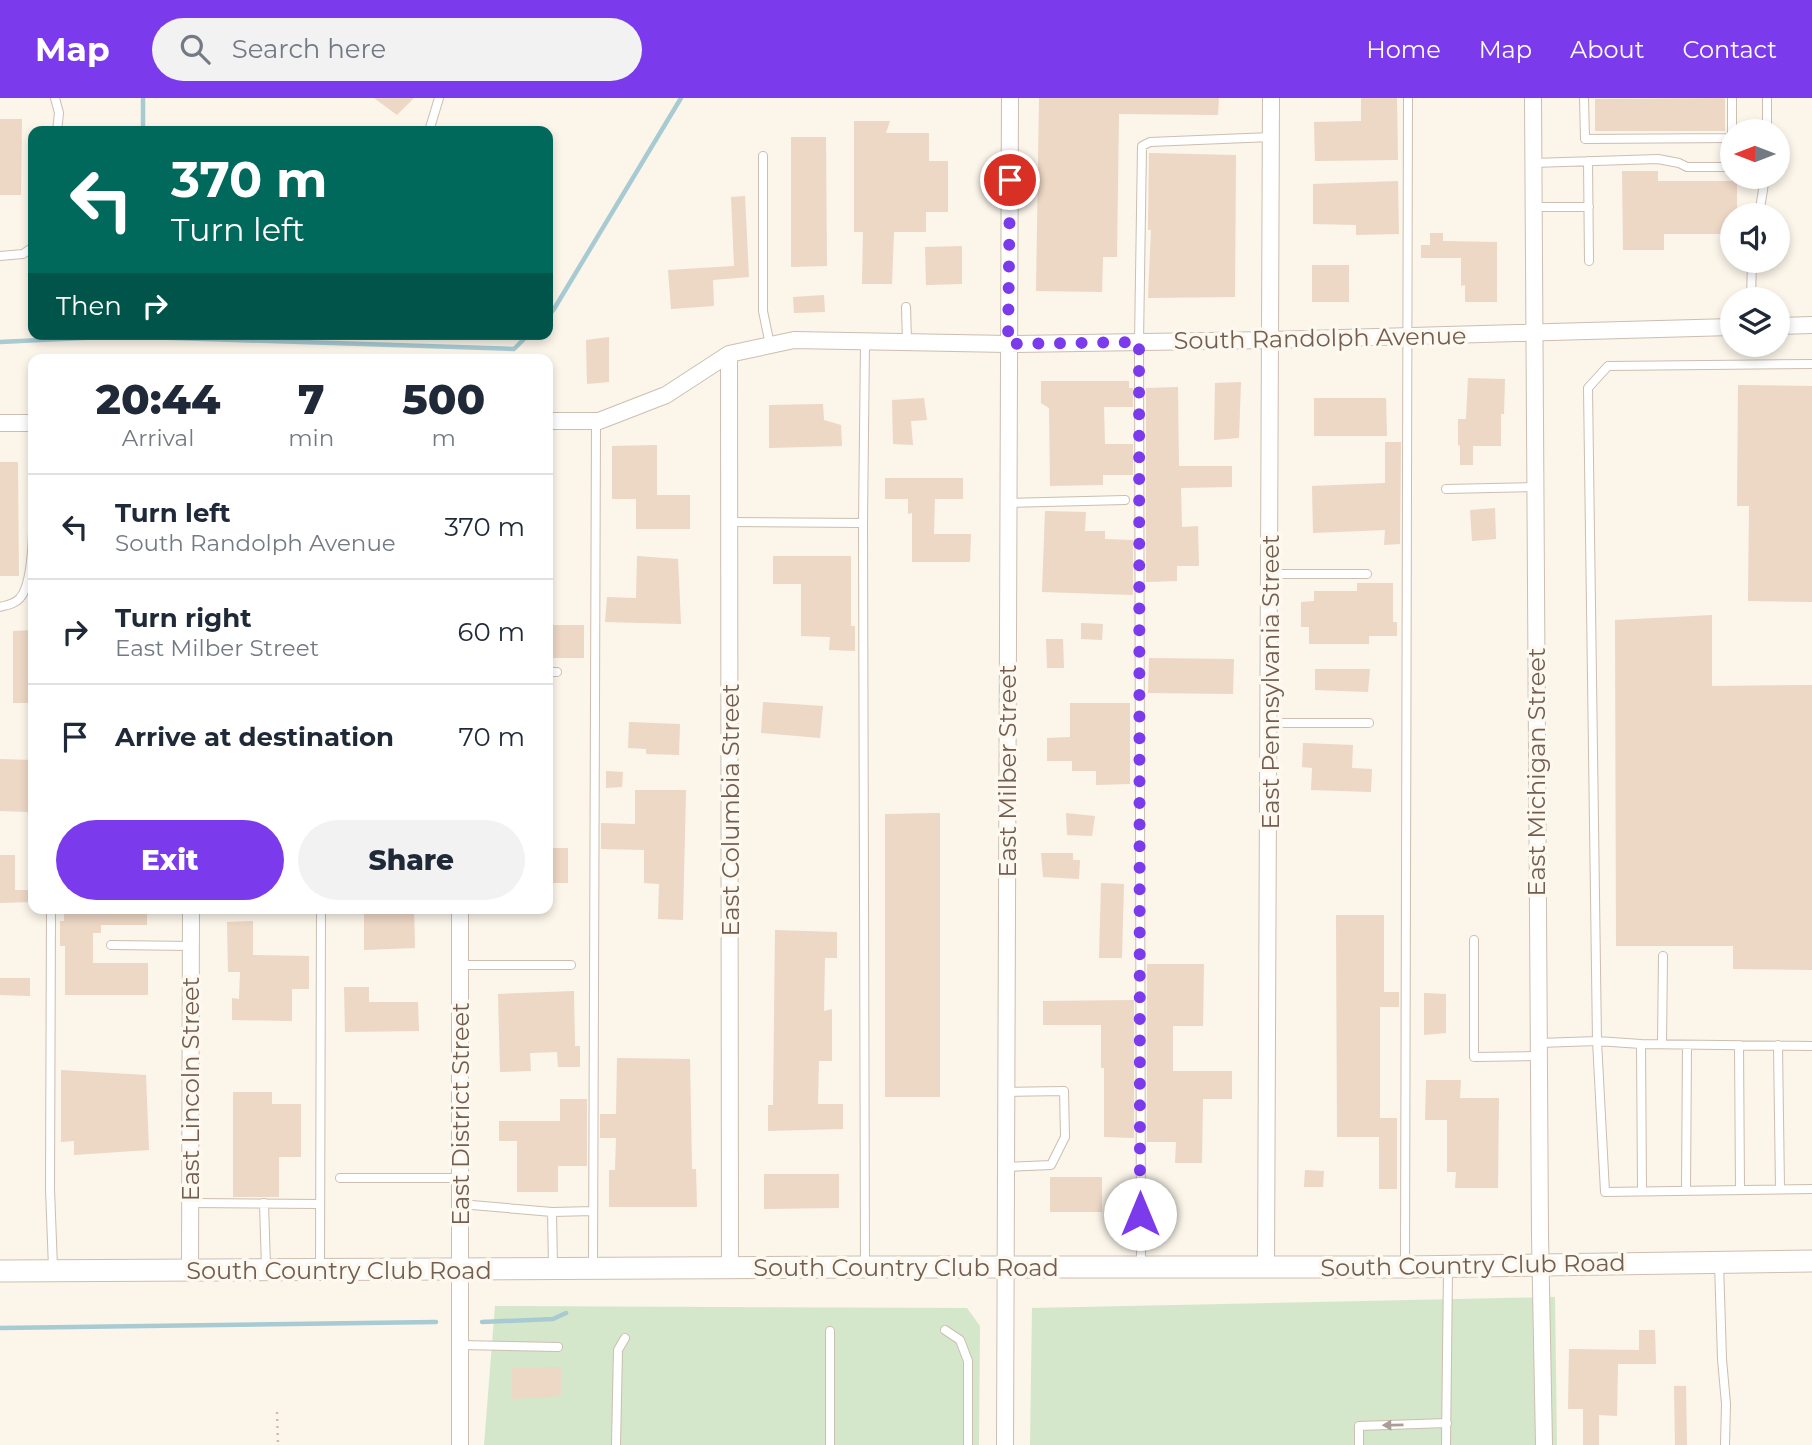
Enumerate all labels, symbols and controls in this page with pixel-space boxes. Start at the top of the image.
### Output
search box [152,18,642,81]
text: Map [35,29,110,69]
icon: search [176,30,214,68]
text: Search here [232,33,386,65]
text: Home [1366,35,1441,64]
text: Map [1479,35,1532,64]
text: About [1570,35,1644,64]
text: Contact [1682,35,1777,64]
north arrow [1720,119,1790,189]
map controls [1720,119,1790,357]
text: 370 m [171,150,328,209]
pin [980,150,1040,210]
icon: left [56,154,147,245]
icon: arrive [991,161,1029,199]
button: sound [1720,203,1790,273]
text: Turn left [171,210,305,249]
icon: right [136,287,174,325]
button: layers [1720,287,1790,357]
text: Then [56,290,122,322]
street label: South Randolph Avenue [1173,321,1467,355]
text: 20:44 [96,373,220,425]
text: 7 [298,373,325,425]
text: 500 [402,373,485,425]
text: Arrival [122,424,194,452]
text: min [288,424,334,452]
text: m [431,424,456,452]
text: Turn left [115,497,231,529]
icon: left [56,508,94,546]
text: 370 m [444,511,525,543]
text: South Randolph Avenue [115,529,396,557]
street label: East Pennsylvania Street [1256,534,1285,830]
text: Turn right [115,602,251,634]
icon: right [56,613,94,651]
text: 60 m [458,616,525,648]
text: East Milber Street [115,634,319,662]
street label: East Michigan Street [1522,647,1551,896]
street label: East Milber Street [993,664,1022,877]
street label: East Columbia Street [716,683,745,937]
icon: arrive [56,718,94,756]
text: Arrive at destination [115,721,394,753]
text: 70 m [459,721,525,753]
button: Exit [56,820,284,900]
button: Share [298,820,525,900]
street label: East Lincoln Street [176,977,205,1201]
street label: East District Street [446,1002,475,1226]
position arrow [1103,1177,1177,1251]
street label: South Country Club Road [1320,1248,1626,1282]
street label: South Country Club Road [753,1253,1059,1282]
street label: South Country Club Road [186,1256,492,1285]
one-way arrow [1382,1420,1404,1431]

